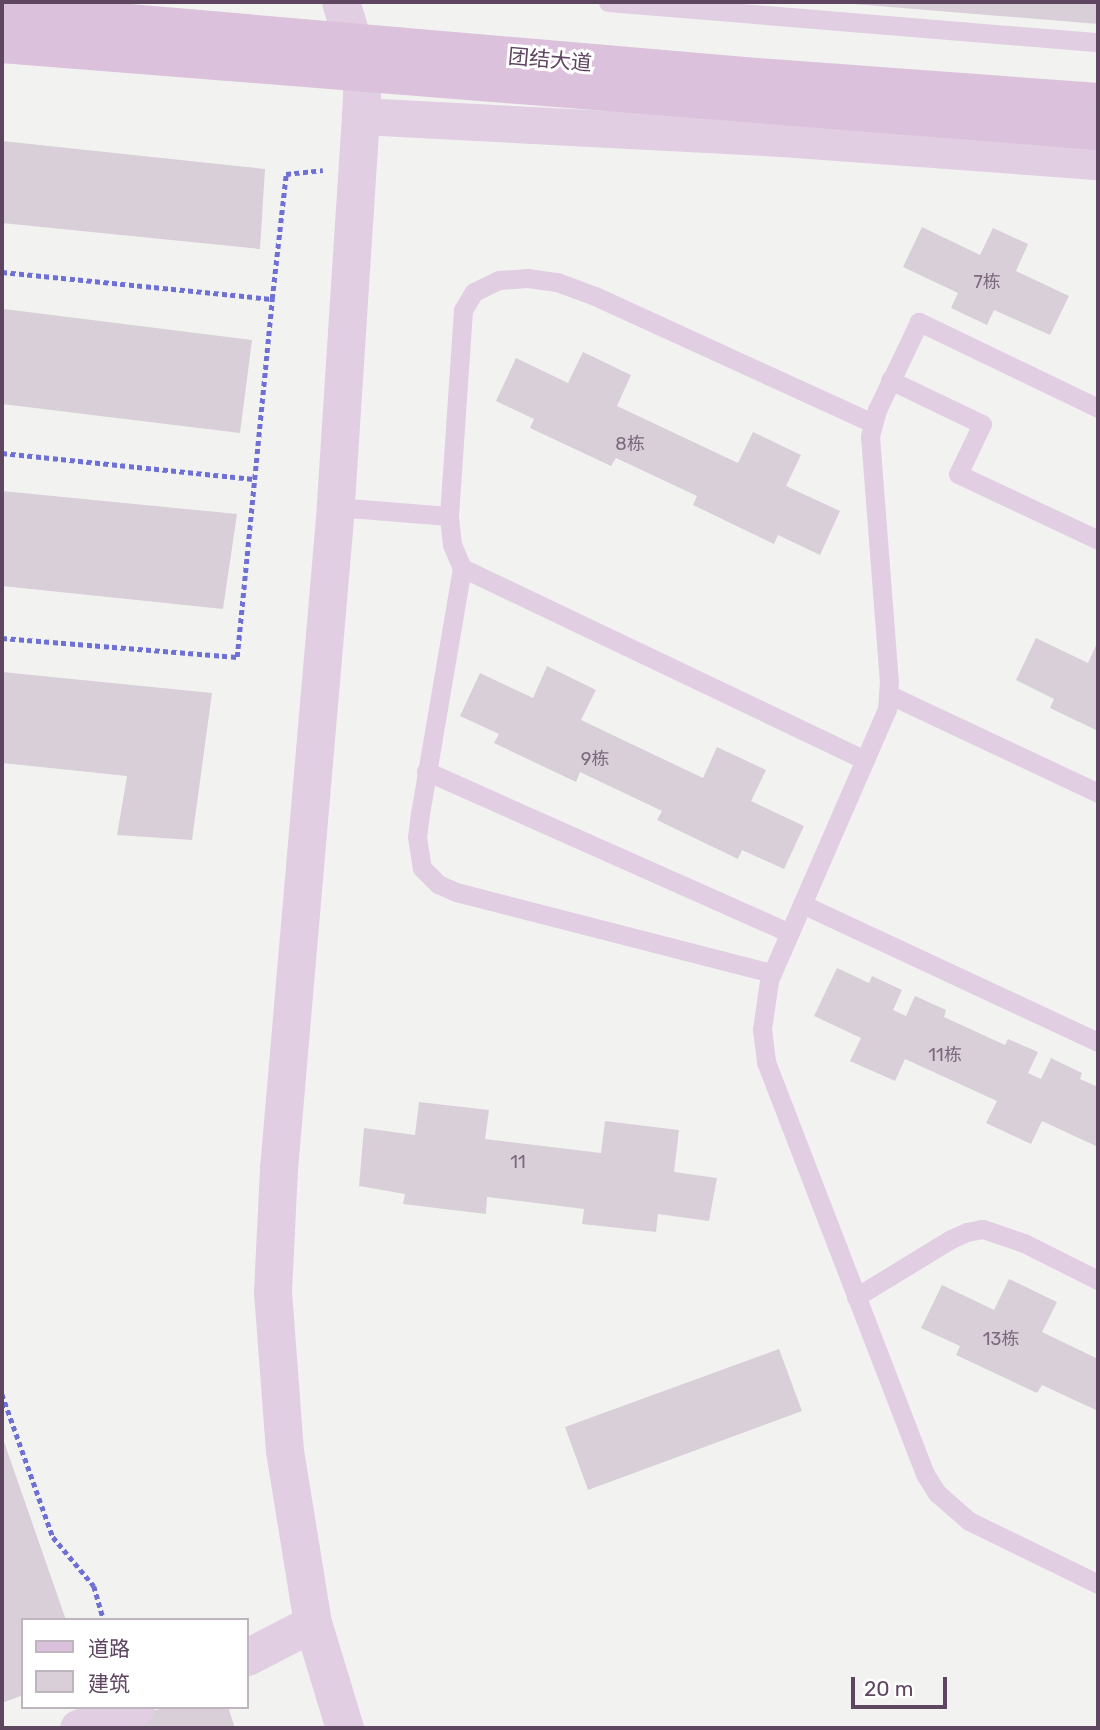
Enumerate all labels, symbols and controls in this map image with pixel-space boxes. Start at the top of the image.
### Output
street label: 团结大道 [507,44,593,76]
house number: 7栋 [973,271,1001,293]
house number: 8栋 [615,433,645,455]
house number: 9栋 [581,748,609,770]
house number: 11栋 [928,1044,962,1066]
house number: 11 [510,1151,526,1173]
house number: 13栋 [983,1328,1019,1350]
legend [21,1618,248,1709]
text: 道路 [88,1636,130,1661]
scale bar [855,1664,951,1708]
text: 建筑 [88,1671,130,1696]
text: 20 m [864,1676,913,1701]

